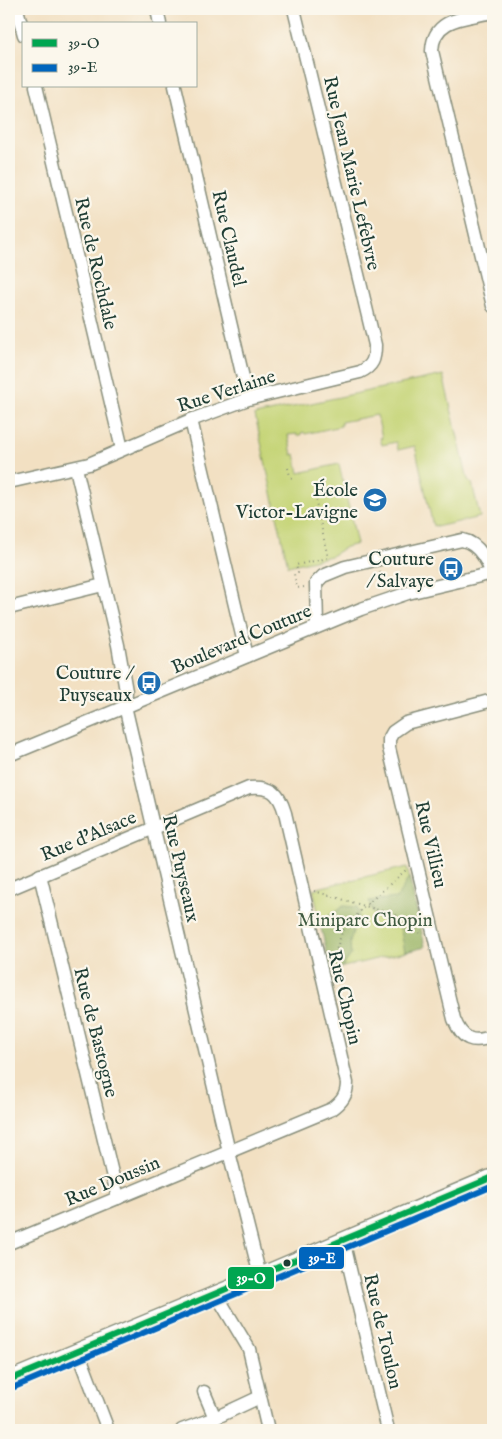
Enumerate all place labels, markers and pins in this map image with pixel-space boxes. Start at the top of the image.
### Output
place label: École Victor-Lavigne [235,478,358,525]
school or university icon: École Victor-Lavigne [362,487,388,513]
place label: Couture / Salvaye [366,548,434,594]
bus stop icon: Couture / Salvaye [438,556,464,582]
place label: Couture / Puyseaux [56,662,136,708]
bus stop icon: Couture / Puyseaux [136,670,162,696]
unlabelled marker [282,1258,292,1268]

